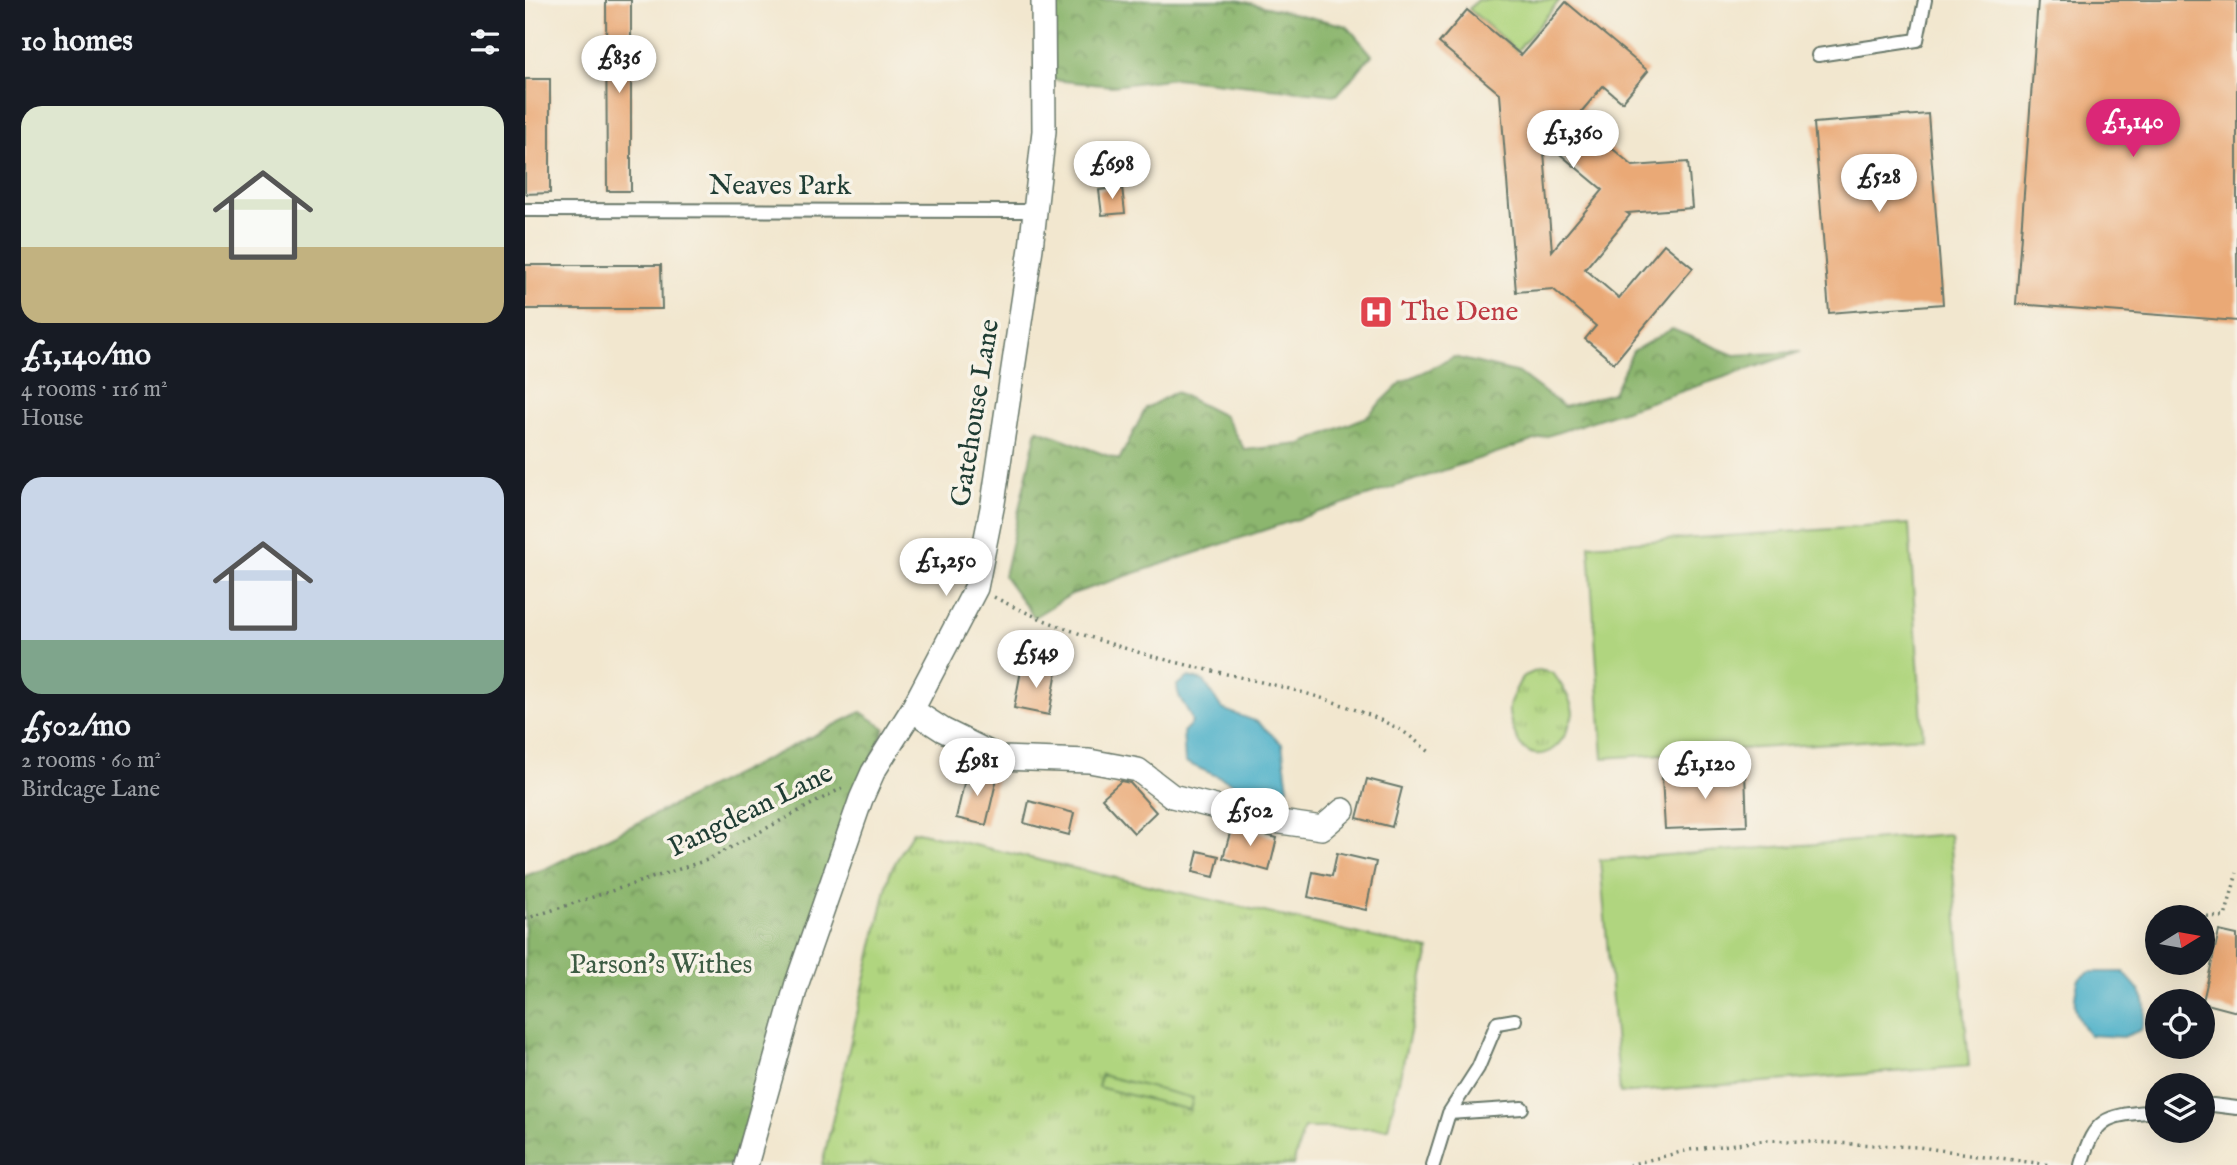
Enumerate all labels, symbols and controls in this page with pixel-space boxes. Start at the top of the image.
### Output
text: 10 homes [21,23,133,61]
icon: filters [466,23,504,61]
pin: £836 [578,36,660,95]
text: £836 [597,43,641,72]
pin: £1,140 [2076,100,2190,159]
text: £1,140 [2102,107,2164,136]
pin: £1,360 [1516,110,1630,170]
text: £1,360 [1543,118,1603,147]
pin: £698 [1071,142,1153,201]
text: £698 [1090,149,1134,178]
icon: home [200,152,326,278]
pin: £528 [1838,154,1920,214]
text: £528 [1857,162,1901,191]
street label: Neaves Park [709,169,852,204]
hospital icon: The Dene [1357,293,1395,331]
place label: The Dene [1401,295,1519,330]
street label: Gatehouse Lane [944,316,1008,509]
text: £1,140/mo [21,337,151,375]
text: 4 rooms · 116 m² [21,375,168,404]
text: House [21,404,83,433]
icon: home [200,523,326,649]
pin: £1,250 [889,538,1003,598]
text: £1,250 [916,546,976,575]
pin: £549 [995,630,1077,690]
text: £549 [1013,638,1059,667]
text: £502/mo [21,708,131,746]
pin: £981 [936,738,1018,798]
pin: £1,120 [1648,742,1762,801]
text: 2 rooms · 60 m² [21,746,161,775]
text: £981 [955,746,999,775]
text: £1,120 [1674,749,1736,778]
street label: Pangdean Lane [663,756,839,866]
text: Birdcage Lane [21,775,160,804]
pin: £502 [1209,788,1291,848]
text: £502 [1227,796,1273,825]
north arrow [2145,905,2215,975]
map controls [2145,905,2215,1143]
park label: Parson's Withes [570,948,752,983]
button: locate [2145,989,2215,1059]
button: layers [2145,1073,2215,1143]

